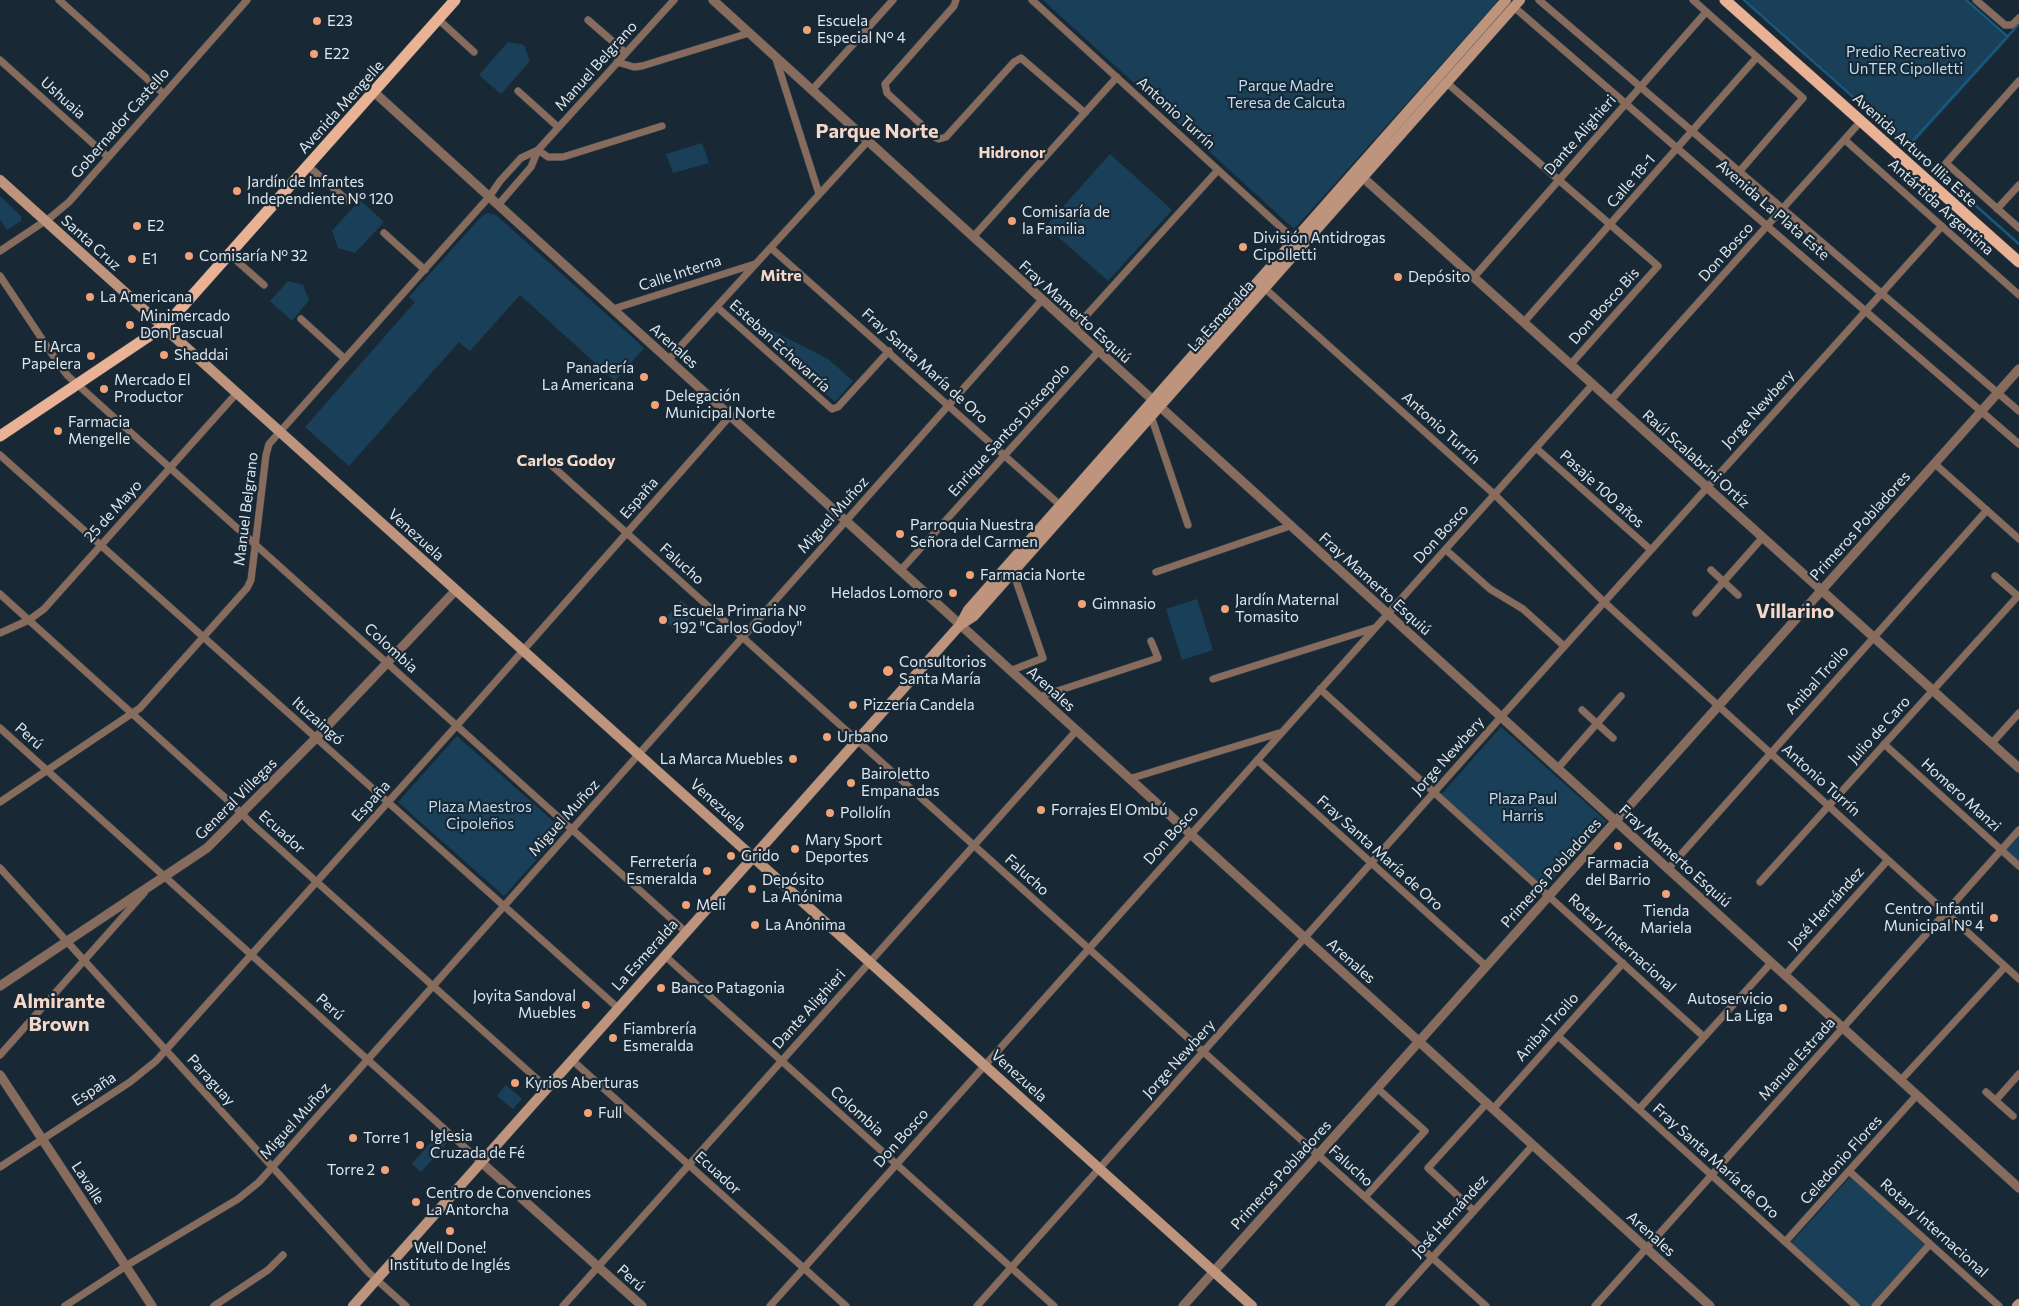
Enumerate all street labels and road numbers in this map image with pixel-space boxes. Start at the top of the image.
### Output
street label: Manuel Belgrano [551,17,641,115]
street label: Avenida Mengelle [294,57,388,157]
street label: Gobernador Castello [67,64,173,182]
street label: Ushuaia [37,73,89,123]
street label: Antonio Turrín [1133,73,1219,153]
street label: Avenida Arturo Illia Este [1849,89,1981,211]
street label: Dante Alighieri [1540,91,1620,179]
street label: Calle 18-1 [1603,151,1659,211]
street label: Antártida Argentina [1885,155,1997,259]
street label: Avenida La Plata Este [1713,156,1833,264]
street label: Santa Cruz [57,211,125,275]
street label: Don Bosco [1695,219,1757,285]
street label: Calle Interna [636,251,724,295]
street label: Fray Mamerto Esquiú [1015,257,1135,367]
street label: Don Bosco Bis [1565,264,1643,348]
street label: La Esmeralda [1184,277,1258,355]
street label: Esteban Echevarría [726,296,834,396]
street label: Fray Santa María de Oro [858,305,992,427]
street label: Arenales [646,320,702,372]
street label: Enrique Santos Discepolo [945,360,1073,500]
street label: Jorge Newbery [1718,366,1798,452]
street label: Antonio Turrín [1398,388,1484,468]
street label: Raúl Scalabrini Ortíz [1639,406,1753,512]
street label: Pasaje 100 años [1556,446,1648,532]
street label: Manuel Belgrano [230,451,262,567]
street label: Primeros Pobladores [1806,467,1914,585]
street label: Miguel Muñoz [794,473,872,557]
street label: España [616,474,662,522]
street label: 25 de Mayo [80,476,146,546]
street label: Don Bosco [1410,501,1472,567]
street label: Venezuela [384,505,448,565]
street label: Fray Mamerto Esquiú [1315,529,1435,639]
street label: Falucho [656,539,708,589]
street label: Colombia [361,619,421,677]
street label: Anibal Troilo [1782,642,1852,718]
street label: Arenales [1023,663,1079,715]
street label: Ituzaingó [288,693,348,749]
street label: Julio de Caro [1844,693,1914,767]
street label: Jorge Newbery [1408,713,1488,799]
street label: Perú [11,719,47,753]
street label: Antonio Turrín [1778,740,1864,820]
street label: General Villegas [191,754,281,844]
street label: Homero Manzi [1918,755,2004,835]
street label: Venezuela [686,775,750,835]
street label: Miguel Muñoz [525,776,603,860]
street label: España [348,777,394,825]
street label: Fray Santa María de Oro [1313,792,1447,914]
street label: Fray Mamerto Esquiú [1615,801,1735,911]
street label: Don Bosco [1140,802,1202,868]
street label: Ecuador [255,807,309,857]
street label: Primeros Pobladores [1497,814,1605,932]
street label: Falucho [1001,850,1053,900]
street label: José Hernández [1784,863,1868,953]
street label: Rotary Internacional [1564,890,1680,996]
street label: La Esmeralda [608,916,682,994]
street label: Arenales [1323,935,1379,987]
street label: Dante Alighieri [769,966,849,1052]
street label: Anibal Troilo [1512,989,1582,1065]
street label: Perú [312,990,348,1024]
street label: Manuel Estrada [1755,1014,1839,1104]
street label: Jorge Newbery [1139,1016,1219,1102]
street label: Venezuela [987,1046,1051,1106]
street label: Paraguay [183,1051,239,1109]
street label: España [69,1068,119,1110]
street label: Miguel Muñoz [256,1079,334,1163]
street label: Colombia [827,1082,887,1140]
street label: Fray Santa María de Oro [1649,1100,1783,1222]
street label: Don Bosco [870,1105,932,1171]
street label: Celedonio Flores [1796,1112,1886,1208]
street label: Primeros Pobladores [1227,1116,1335,1234]
street label: Falucho [1325,1141,1377,1191]
street label: Ecuador [691,1148,745,1198]
street label: Lavalle [68,1158,108,1208]
street label: José Hernández [1408,1171,1492,1261]
street label: Rotary Internacional [1876,1175,1992,1281]
street label: Arenales [1623,1208,1679,1260]
street label: Perú [613,1261,649,1295]

